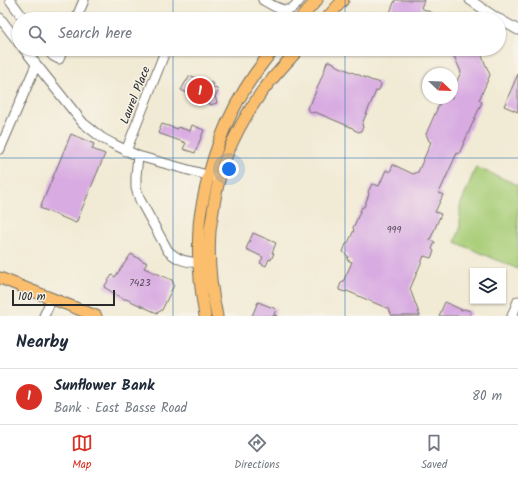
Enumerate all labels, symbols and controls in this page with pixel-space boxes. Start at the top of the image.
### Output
search box [12,12,506,56]
text: Search here [58,22,132,46]
icon: search [26,23,48,45]
street label: Laurel Place [115,63,156,127]
north arrow [422,68,458,104]
pin: 1 [187,76,213,106]
your location [219,159,239,179]
house number: 999 [387,222,401,238]
map controls [470,268,506,304]
button: layers [470,268,506,304]
house number: 7423 [129,275,151,291]
scale bar [12,288,115,307]
text: 100 m [18,288,46,306]
text: Nearby [16,329,68,356]
text: Sunflower Bank [54,374,154,398]
text: 1 [27,386,31,407]
text: 80 m [472,386,502,407]
text: Bank · East Basse Road [54,398,187,419]
tab: Map [71,432,93,474]
tab: Directions [234,432,280,474]
tab: Saved [421,432,447,474]

